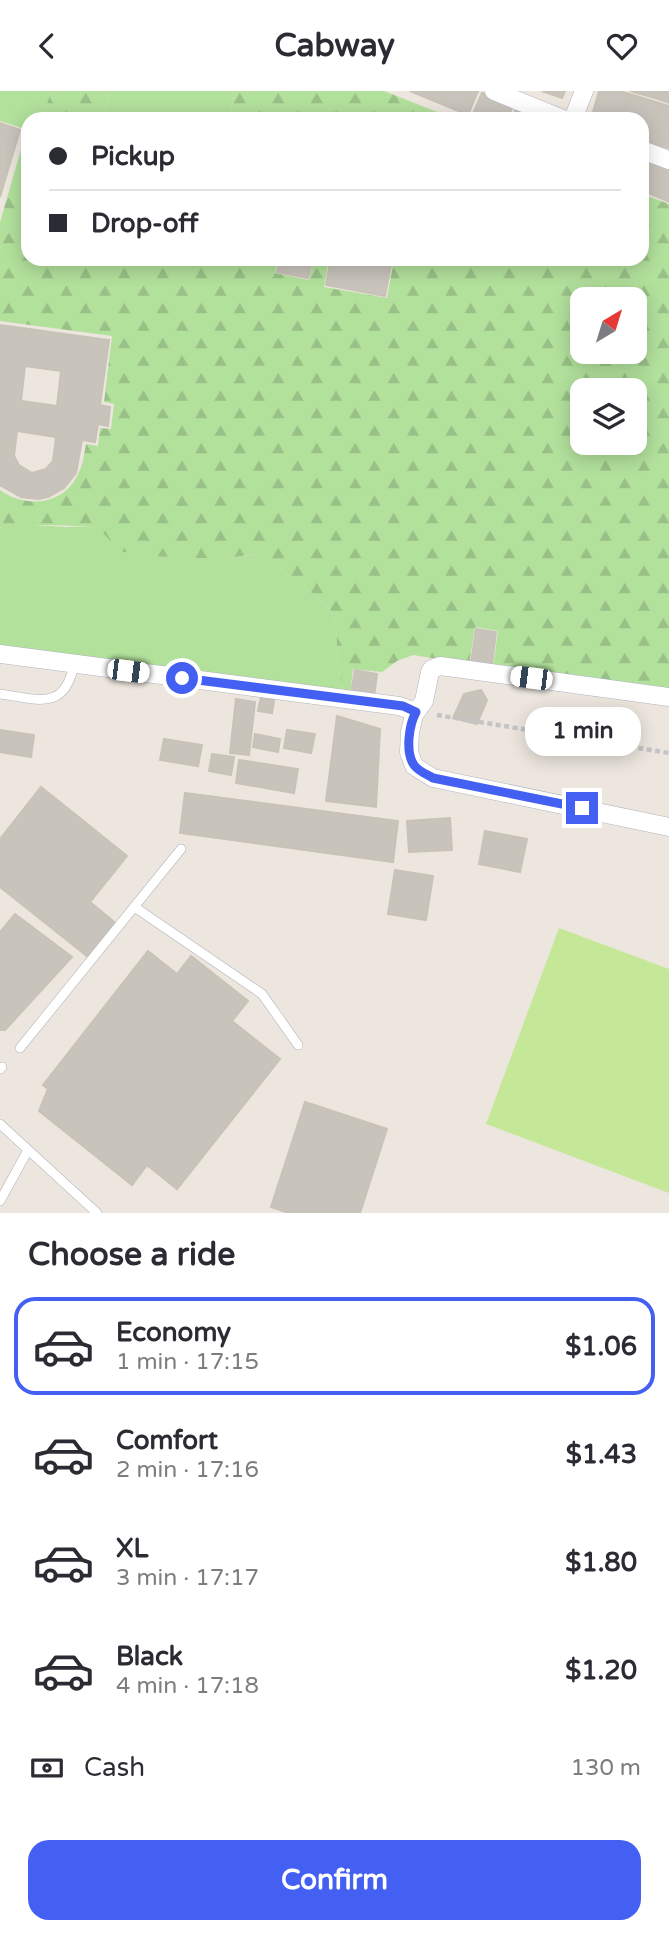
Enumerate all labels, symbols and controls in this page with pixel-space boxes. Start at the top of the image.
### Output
icon: back [28,27,66,65]
text: Cabway [274,27,395,65]
icon: heart [603,27,641,65]
text: Pickup [91,141,175,172]
text: Drop-off [91,208,198,239]
north arrow [570,287,648,364]
map controls [570,287,647,455]
button: layers [570,378,647,455]
car [106,658,151,684]
route start [166,662,198,694]
car [509,665,554,691]
callout: 1 min [524,707,640,755]
text: 1 min [552,717,614,745]
route end [566,792,598,824]
text: Choose a ride [28,1236,235,1274]
icon: car [32,1315,95,1378]
text: Economy [116,1317,231,1348]
text: $1.06 [565,1331,637,1362]
text: 1 min · 17:15 [116,1348,259,1376]
icon: car [32,1423,95,1486]
text: Comfort [116,1425,218,1456]
text: $1.43 [566,1439,637,1470]
text: 2 min · 17:16 [116,1456,259,1484]
icon: car [32,1531,95,1594]
text: XL [116,1533,148,1564]
text: $1.80 [565,1547,637,1578]
text: 3 min · 17:17 [116,1564,259,1592]
icon: car [32,1639,95,1702]
text: Black [116,1641,183,1672]
text: $1.20 [565,1655,637,1686]
text: 4 min · 17:18 [116,1672,259,1700]
icon: cash [28,1749,66,1787]
text: Cash [84,1752,145,1783]
text: 130 m [571,1754,641,1782]
button: Confirm [28,1840,641,1920]

